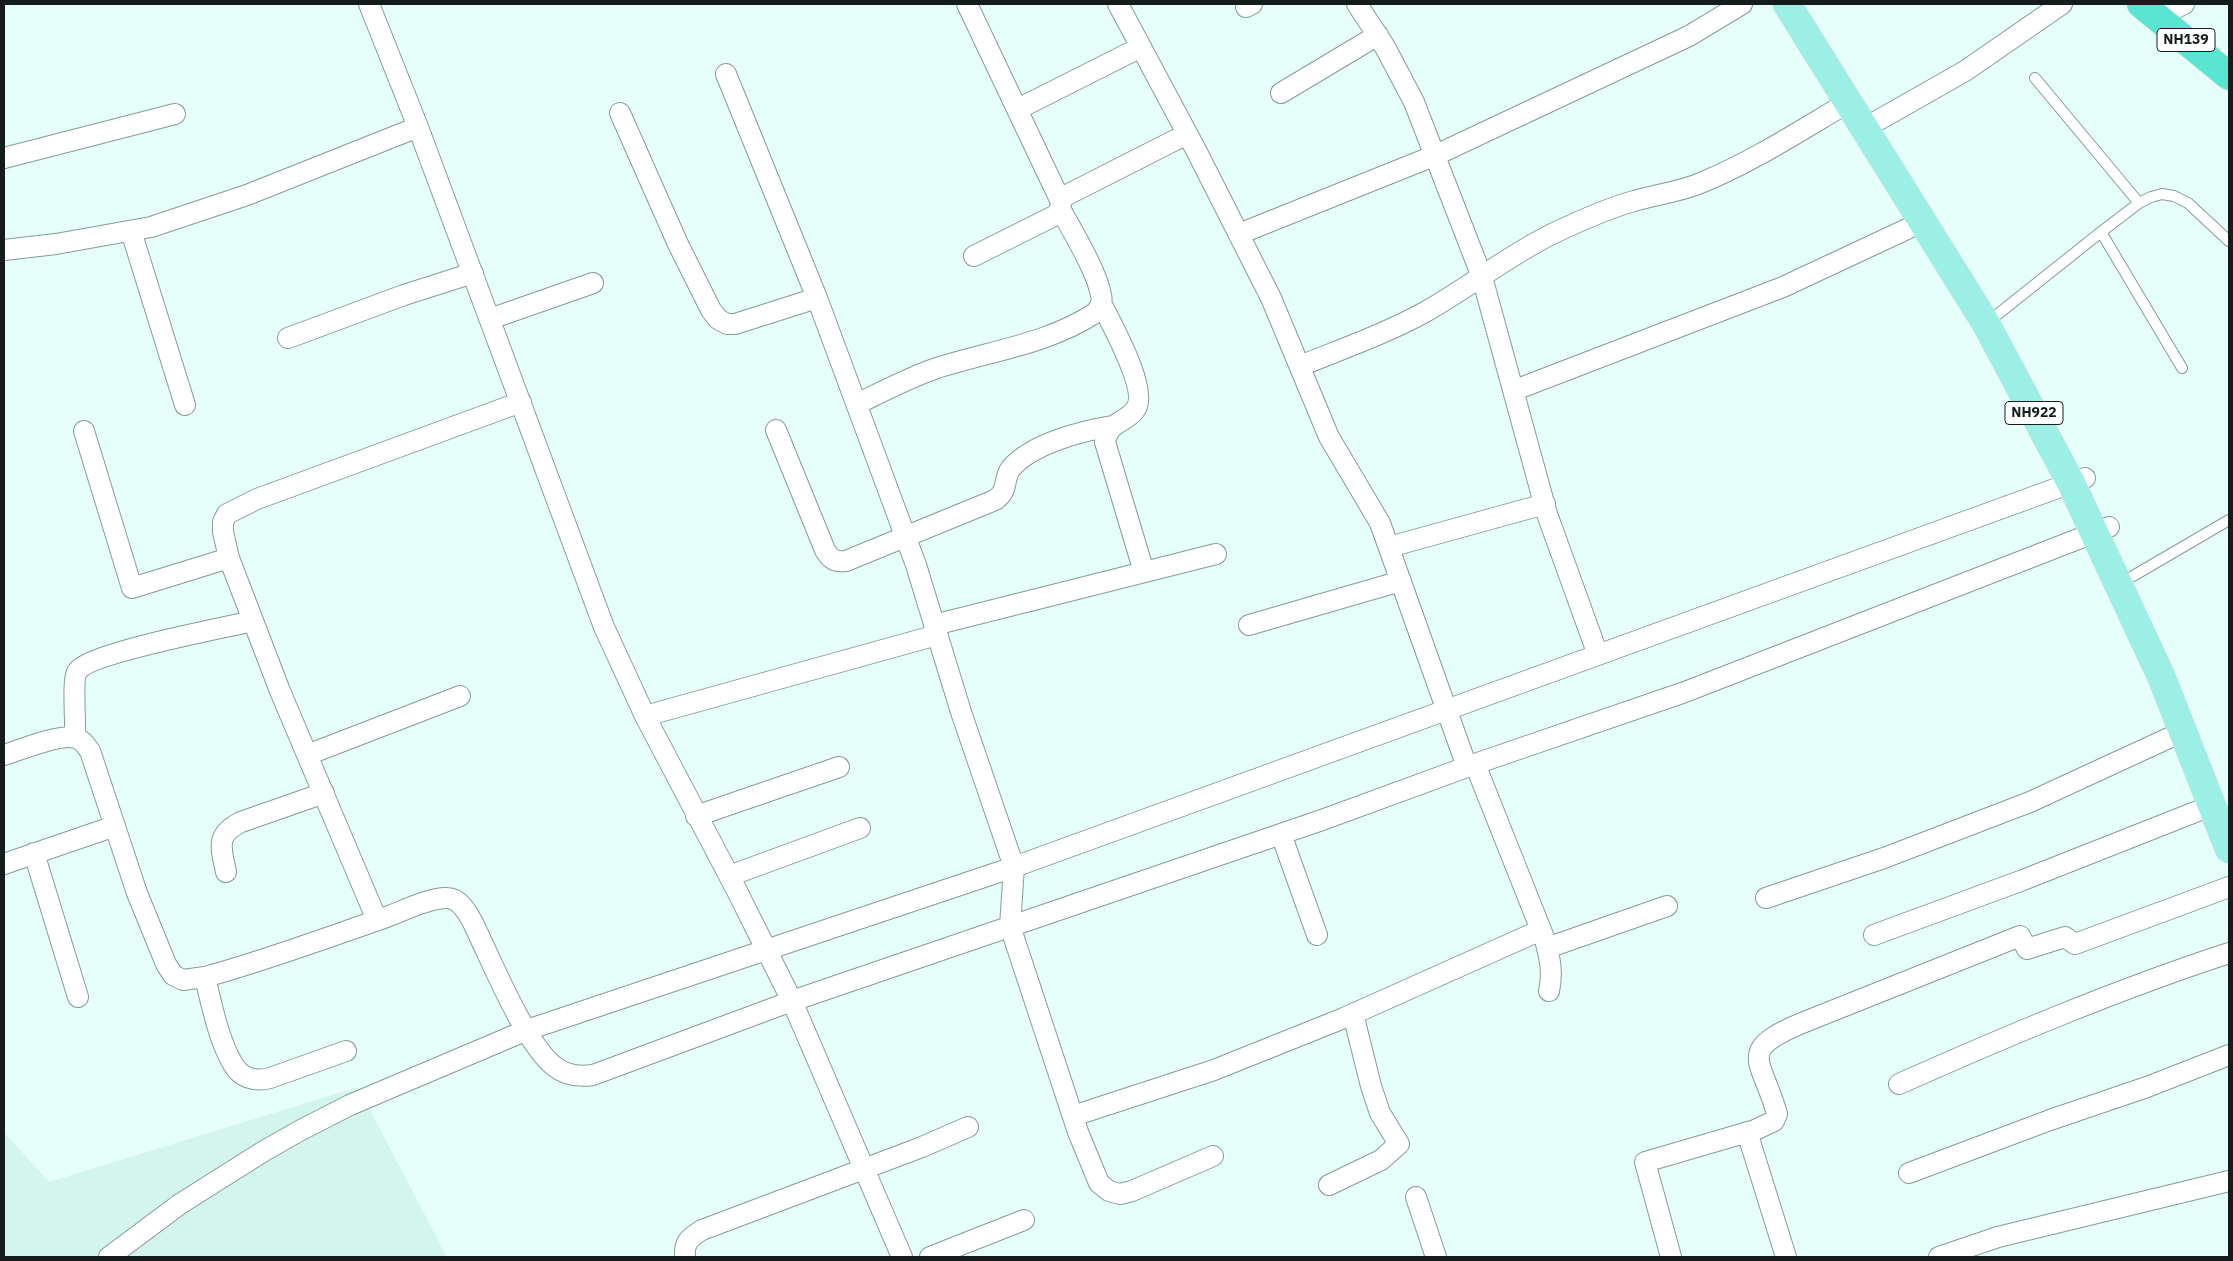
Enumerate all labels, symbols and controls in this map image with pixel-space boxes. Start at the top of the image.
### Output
road number: NH139 [2157,28,2215,52]
road number: NH922 [2005,402,2063,424]

